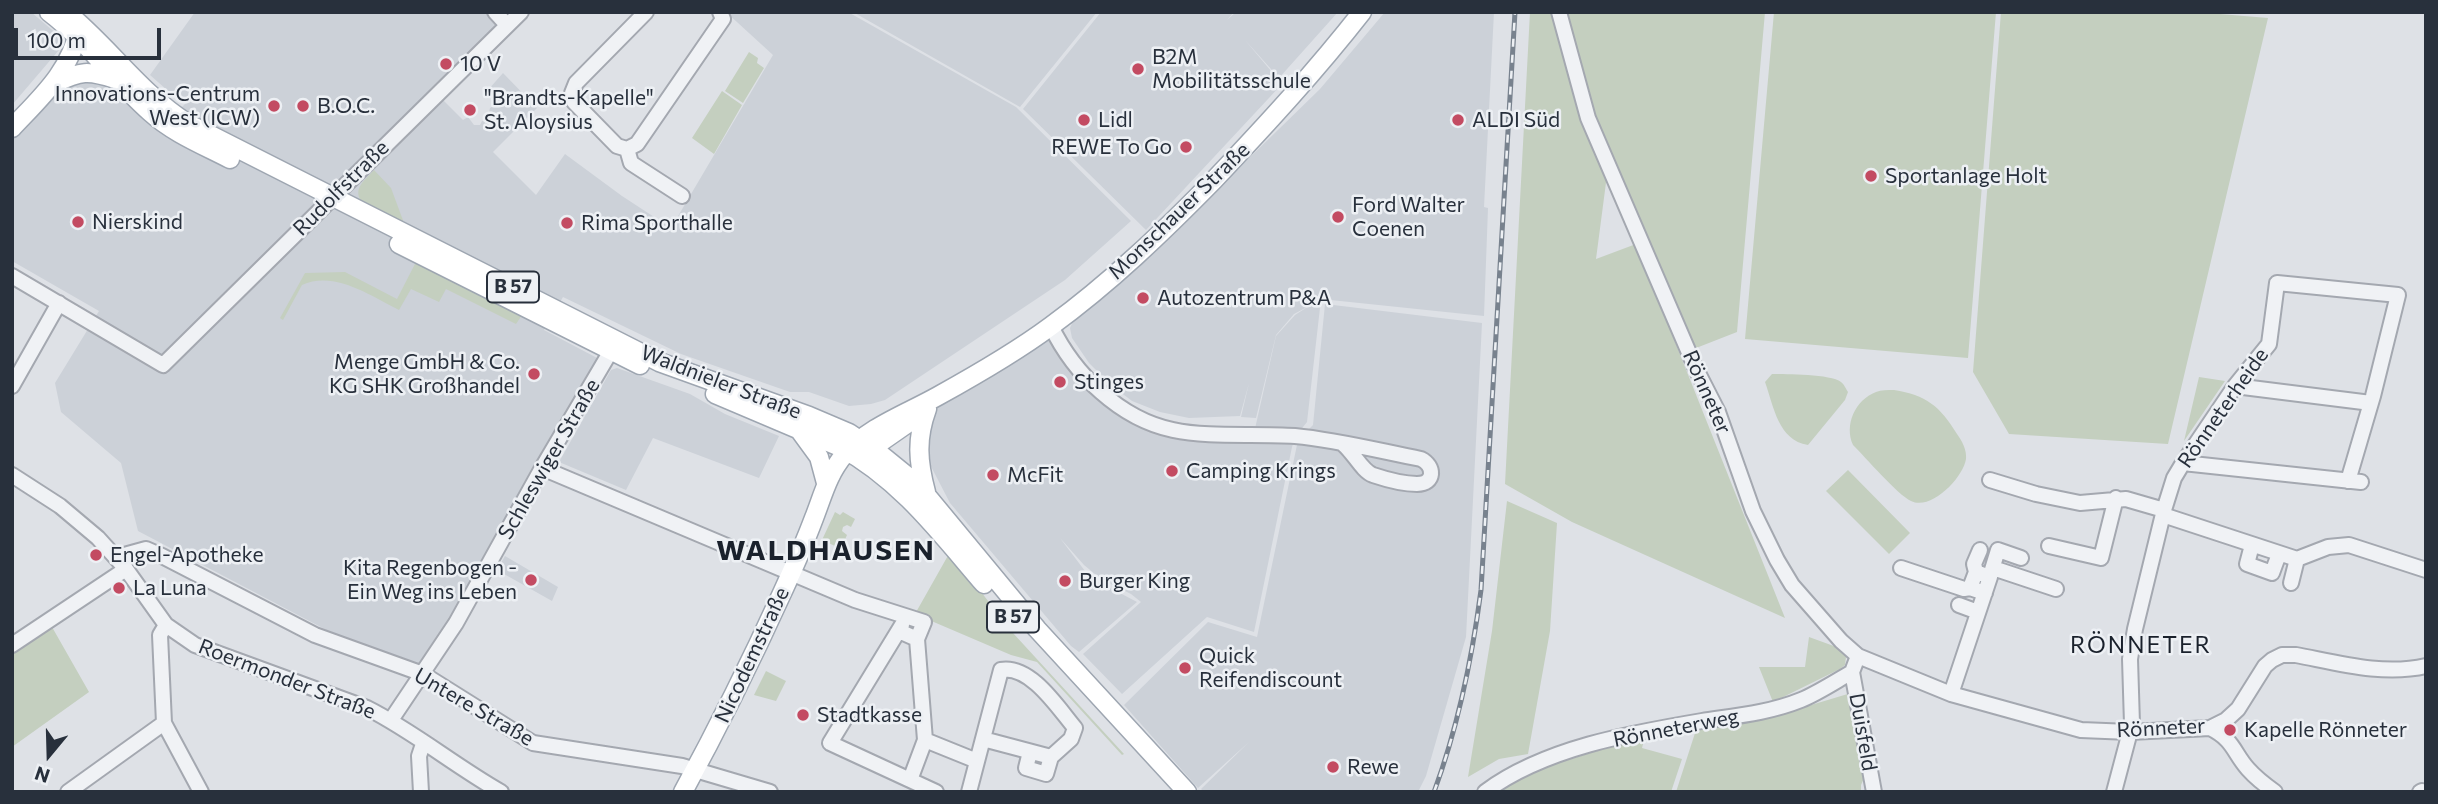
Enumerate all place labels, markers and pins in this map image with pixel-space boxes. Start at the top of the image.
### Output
place label: B2M Mobilitätsschule [1152,44,1311,94]
place label: 10 V [460,51,501,77]
marker: 10 V [438,56,454,72]
marker: B2M Mobilitätsschule [1130,61,1146,77]
place label: Innovations-Centrum West (ICW) [55,81,260,131]
place label: "Brandts-Kapelle" St. Aloysius [484,85,654,135]
place label: B.O.C. [317,93,375,119]
marker: Innovations-Centrum West (ICW) [266,98,282,114]
marker: B.O.C. [295,98,311,114]
marker: "Brandts-Kapelle" St. Aloysius [462,102,478,118]
place label: Lidl [1098,107,1133,133]
place label: ALDI Süd [1472,107,1560,133]
marker: Lidl [1076,112,1092,128]
marker: ALDI Süd [1450,112,1466,128]
place label: REWE To Go [1051,134,1172,160]
marker: REWE To Go [1178,139,1194,155]
place label: Sportanlage Holt [1885,163,2047,189]
marker: Sportanlage Holt [1863,168,1879,184]
place label: Ford Walter Coenen [1352,192,1465,242]
place label: Nierskind [92,209,183,235]
marker: Ford Walter Coenen [1330,209,1346,225]
place label: Rima Sporthalle [581,210,733,236]
marker: Nierskind [70,214,86,230]
marker: Rima Sporthalle [559,215,575,231]
place label: Autozentrum P&A [1157,285,1331,311]
marker: Autozentrum P&A [1135,290,1151,306]
place label: Menge GmbH & Co. KG SHK Großhandel [329,349,520,399]
marker: Menge GmbH & Co. KG SHK Großhandel [526,366,542,382]
place label: Stinges [1074,369,1144,395]
marker: Stinges [1052,374,1068,390]
place label: Camping Krings [1186,458,1336,484]
place label: McFit [1007,462,1063,488]
marker: Camping Krings [1164,463,1180,479]
marker: McFit [985,467,1001,483]
place label: Engel-Apotheke [110,542,264,568]
marker: Engel-Apotheke [88,547,104,563]
place label: Kita Regenbogen - Ein Weg ins Leben [343,555,517,605]
place label: Burger King [1079,568,1190,594]
marker: Kita Regenbogen - Ein Weg ins Leben [523,572,539,588]
marker: Burger King [1057,573,1073,589]
place label: La Luna [133,575,207,601]
marker: La Luna [111,580,127,596]
place label: Quick Reifendiscount [1199,643,1342,693]
marker: Quick Reifendiscount [1177,660,1193,676]
place label: Stadtkasse [817,702,922,728]
marker: Stadtkasse [795,707,811,723]
place label: Kapelle Rönneter [2244,717,2407,743]
marker: Kapelle Rönneter [2222,722,2238,738]
place label: Rewe [1347,754,1399,780]
marker: Rewe [1325,759,1341,775]

